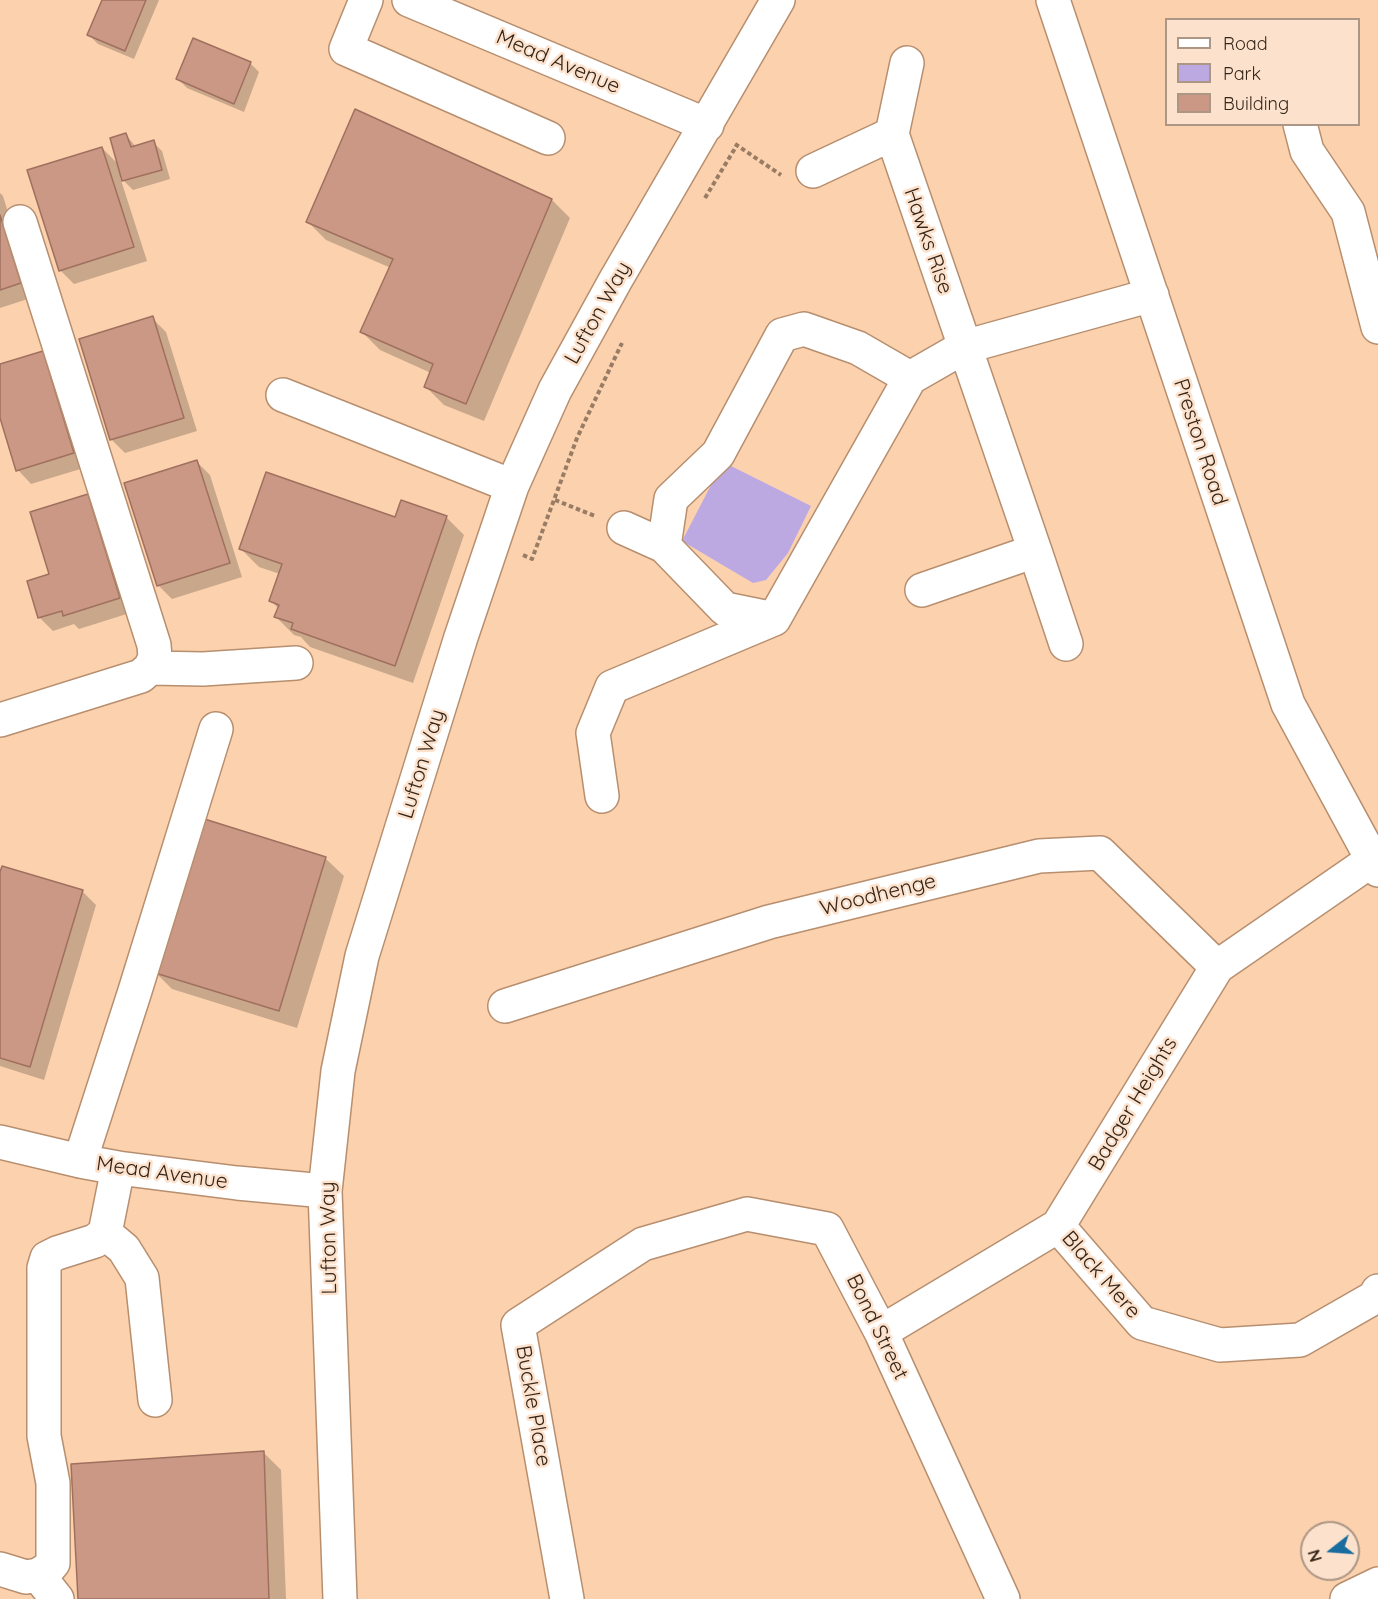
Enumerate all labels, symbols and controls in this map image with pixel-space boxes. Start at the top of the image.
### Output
legend [1165,18,1360,126]
street label: Mead Avenue [492,25,624,99]
text: Road [1223,32,1268,55]
text: Park [1223,62,1261,85]
text: Building [1223,92,1289,115]
street label: Hawks Rise [898,185,958,297]
street label: Lufton Way [560,257,636,369]
street label: Preston Road [1168,376,1232,508]
street label: Lufton Way [393,706,451,822]
street label: Woodhenge [817,868,939,922]
street label: Badger Heights [1083,1033,1183,1175]
street label: Mead Avenue [95,1151,229,1195]
street label: Lufton Way [315,1181,343,1295]
street label: Black Mere [1056,1226,1146,1324]
street label: Bond Street [841,1270,913,1384]
street label: Buckle Place [510,1343,556,1469]
north arrow [1300,1521,1360,1581]
text: N [1303,1547,1326,1564]

